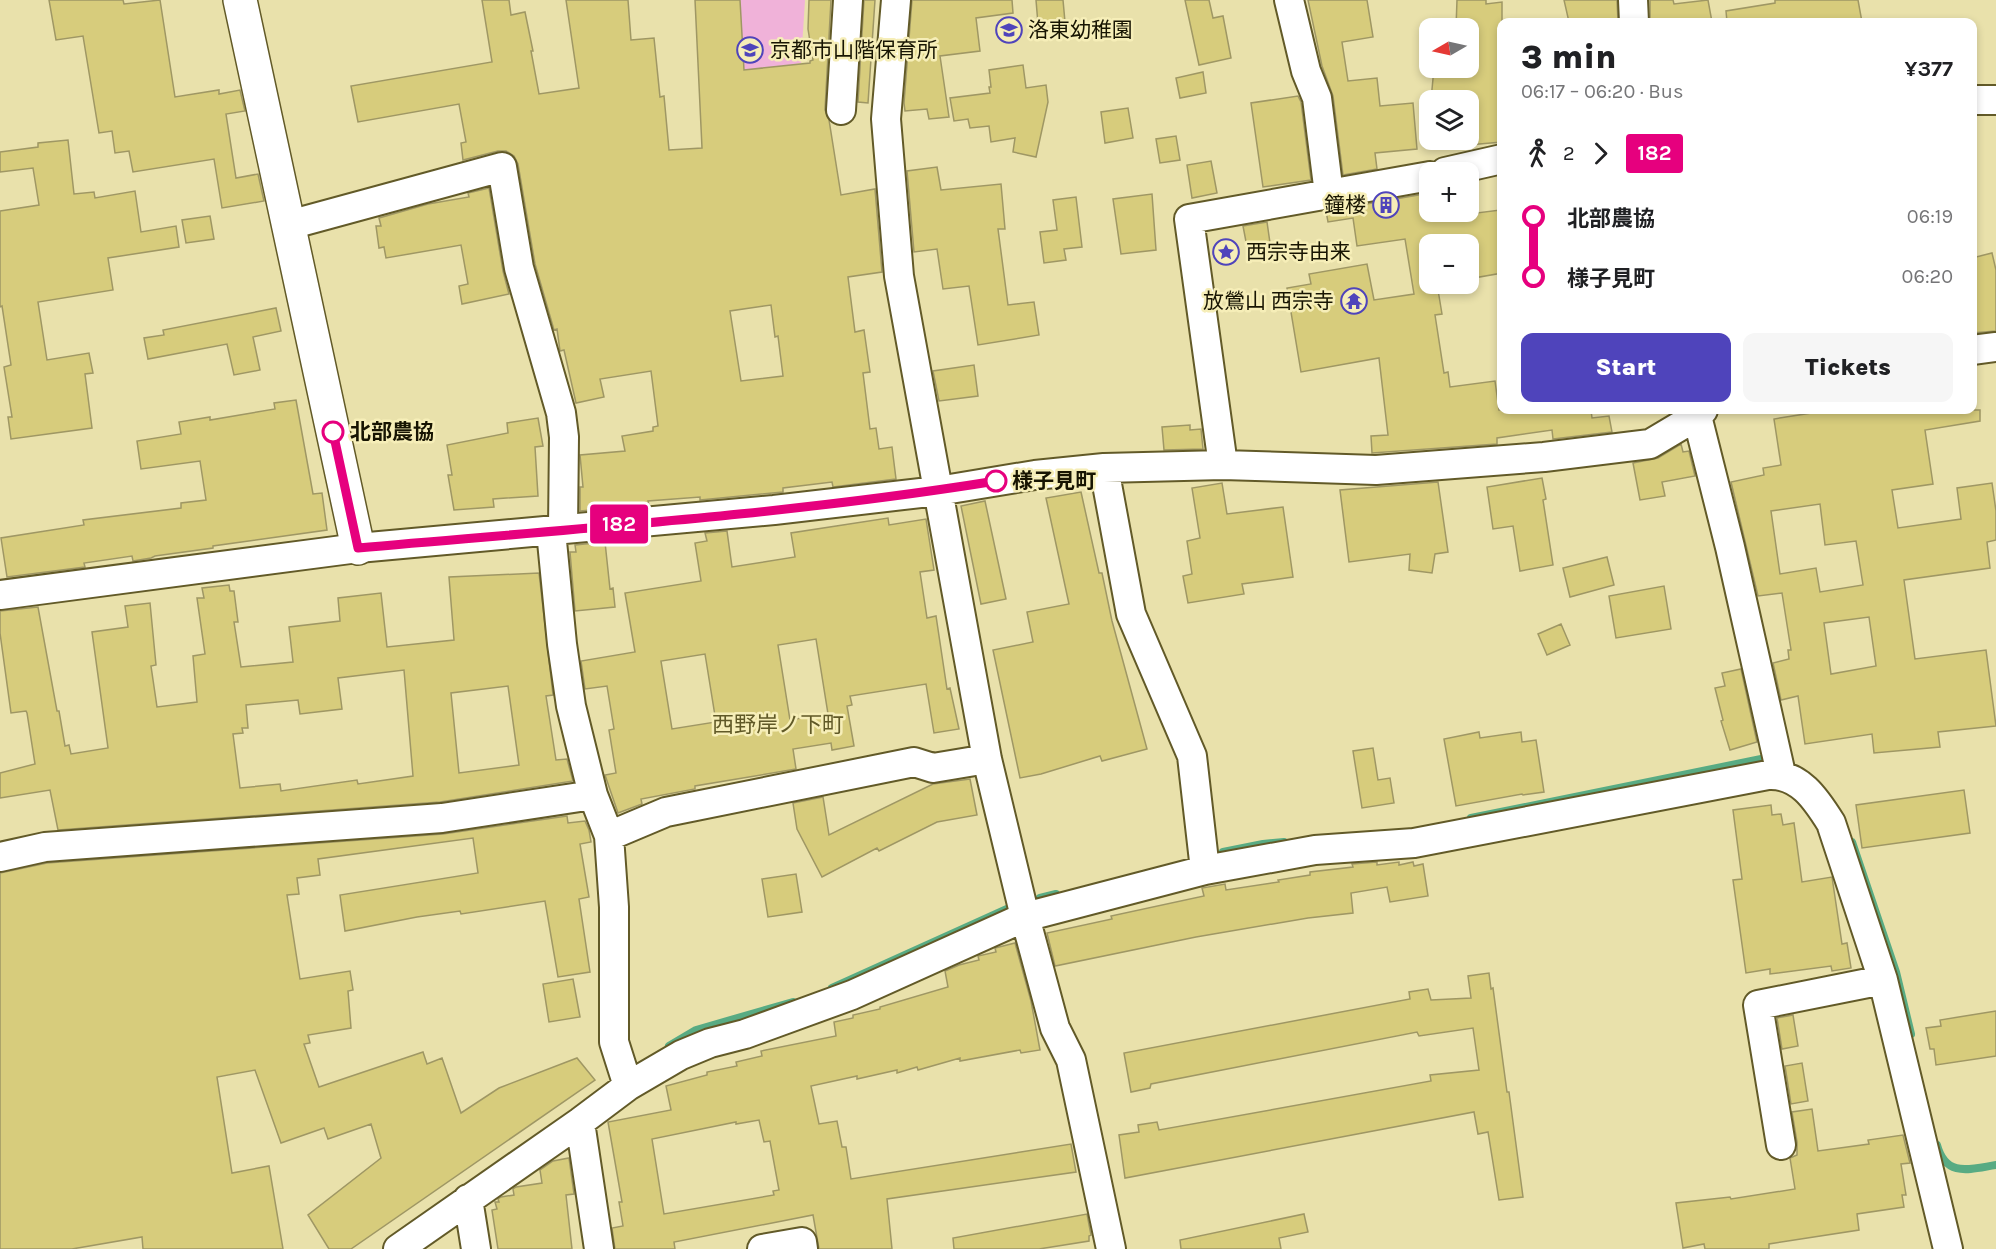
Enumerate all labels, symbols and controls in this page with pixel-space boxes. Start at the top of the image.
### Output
school or university icon: 洛東幼稚園 [994,15,1024,45]
place label: 洛東幼稚園 [1028,18,1133,42]
north arrow [1419,18,1479,78]
map controls [1419,18,1479,294]
school or university icon: 京都市山階保育所 [735,35,765,65]
place label: 京都市山階保育所 [770,38,938,62]
text: 3 min [1521,38,1616,76]
text: ¥377 [1905,56,1953,82]
text: 06:17 – 06:20 · Bus [1521,80,1683,103]
button: layers [1419,90,1479,150]
icon: walk [1521,137,1554,170]
icon: forward [1584,137,1617,170]
text: 182 [1638,141,1671,165]
text: 2 [1563,142,1575,165]
button: + [1419,162,1479,222]
building icon: 鐘楼 [1371,190,1401,220]
place label: 鐘楼 [1324,193,1366,217]
text: 06:19 [1907,205,1953,228]
text: 北部農協 [1567,206,1655,232]
button: − [1419,234,1479,294]
place icon: 西宗寺由来 [1211,237,1241,267]
place label: 西宗寺由来 [1246,240,1351,264]
text: 06:20 [1902,265,1953,288]
text: 様子見町 [1567,266,1655,292]
temple icon: 放鶯山 西宗寺 [1339,286,1369,316]
place label: 放鶯山 西宗寺 [1203,289,1334,313]
button: Start [1521,333,1731,402]
button: Tickets [1743,333,1953,402]
place label: 北部農協 [350,420,434,444]
marker: 北部農協 [322,421,344,443]
place label: 様子見町 [1012,469,1096,493]
marker: 様子見町 [985,470,1007,492]
line badge: 182 [584,504,654,544]
text: 182 [602,512,636,536]
district label: 西野岸ノ下町 [712,712,844,738]

